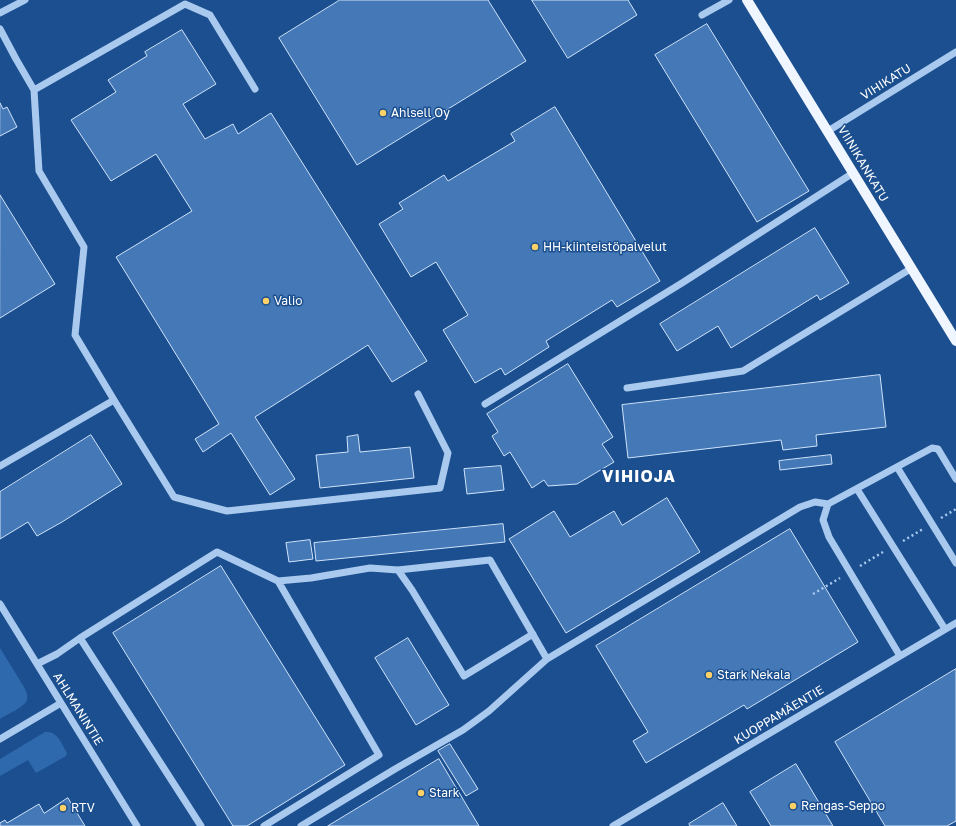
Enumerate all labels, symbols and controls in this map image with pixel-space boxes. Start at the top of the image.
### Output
street label: VIHIKATU [858,61,914,103]
place label: Ahlsell Oy [391,106,450,120]
marker: Ahlsell Oy [378,108,388,118]
street label: VIINIKANKATU [835,123,891,205]
place label: HH-kiinteistöpalvelut [543,240,667,254]
marker: HH-kiinteistöpalvelut [530,242,540,252]
place label: Valio [274,294,302,308]
marker: Valio [261,296,271,306]
district label: VIHIOJA [602,467,676,487]
place label: Stark Nekala [717,668,791,682]
street label: AHLMANINTIE [50,670,106,748]
marker: Stark Nekala [704,670,714,680]
street label: KUOPPAMÄENTIE [732,683,826,747]
place label: Stark [429,786,459,800]
marker: Stark [416,788,426,798]
place label: Rengas-Seppo [801,799,885,813]
place label: RTV [71,801,95,815]
marker: Rengas-Seppo [788,801,798,811]
marker: RTV [58,803,68,813]

